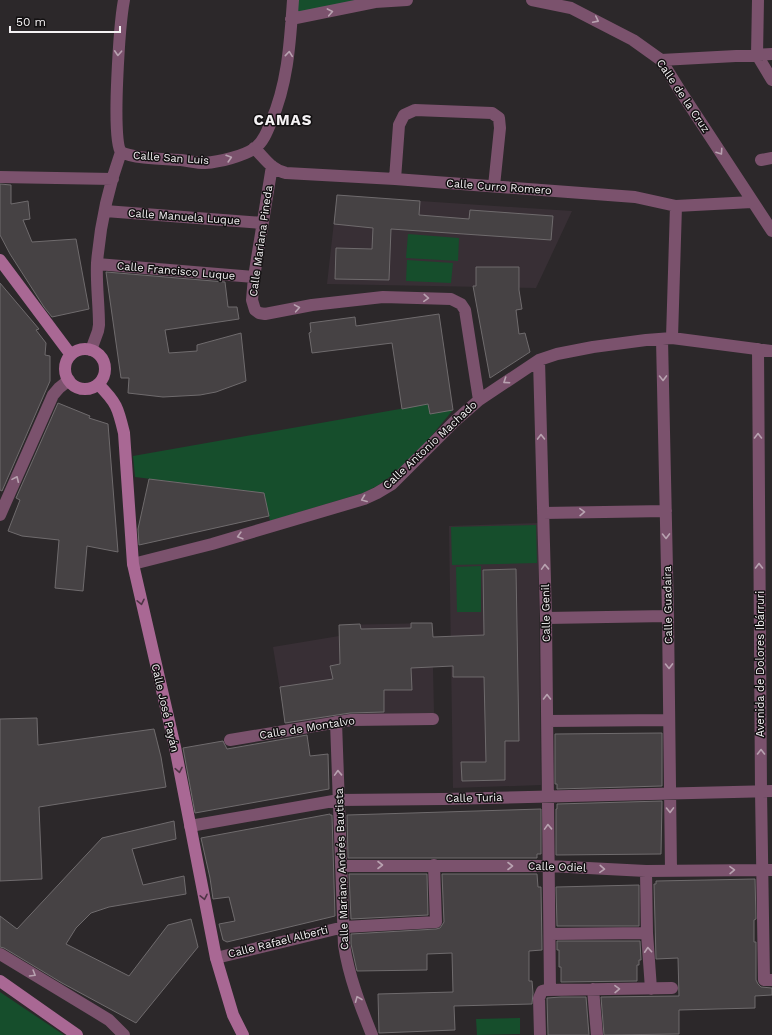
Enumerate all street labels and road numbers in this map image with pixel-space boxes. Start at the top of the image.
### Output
street label: Calle de la Cruz [654,57,712,135]
street label: Calle San Luis [132,149,210,167]
street label: Calle Curro Romero [446,177,552,197]
street label: Calle Mariana Pineda [247,185,275,297]
street label: Calle Manuela Luque [127,207,241,227]
street label: Calle Francisco Luque [116,259,236,283]
street label: Calle Antonio Machado [380,398,480,492]
street label: Calle Guadaira [661,566,675,644]
street label: Calle Genil [539,583,553,642]
street label: Avenida de Dolores Ibárruri [754,591,767,737]
street label: Calle José Payán [149,663,181,753]
street label: Calle de Montalvo [258,714,356,742]
street label: Calle Mariano Andrés Bautista [333,788,351,950]
street label: Calle Turia [446,791,502,805]
street label: Calle Odiel [528,859,587,875]
street label: Calle Rafael Alberti [227,923,329,961]

